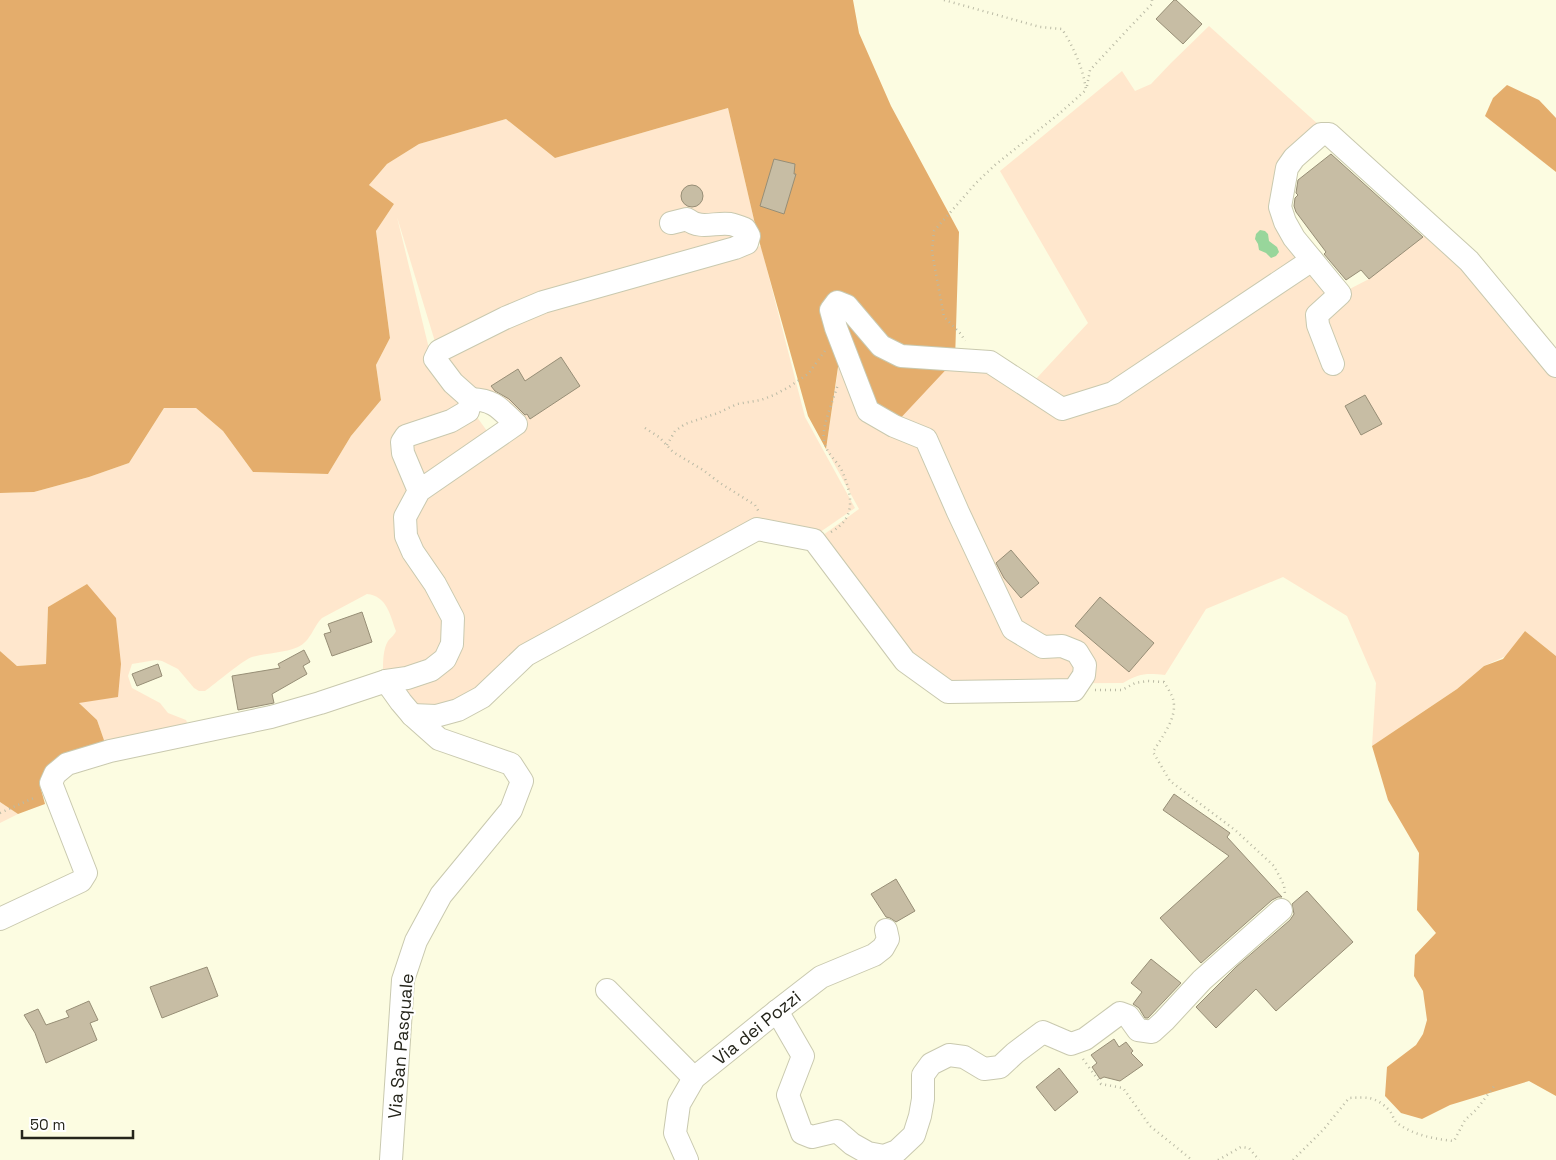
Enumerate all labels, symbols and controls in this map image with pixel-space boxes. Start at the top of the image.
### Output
street label: Via San Pasquale [383,972,418,1120]
street label: Via dei Pozzi [708,985,805,1070]
scale bar [22,1108,134,1140]
text: 50 m [30,1115,65,1134]

